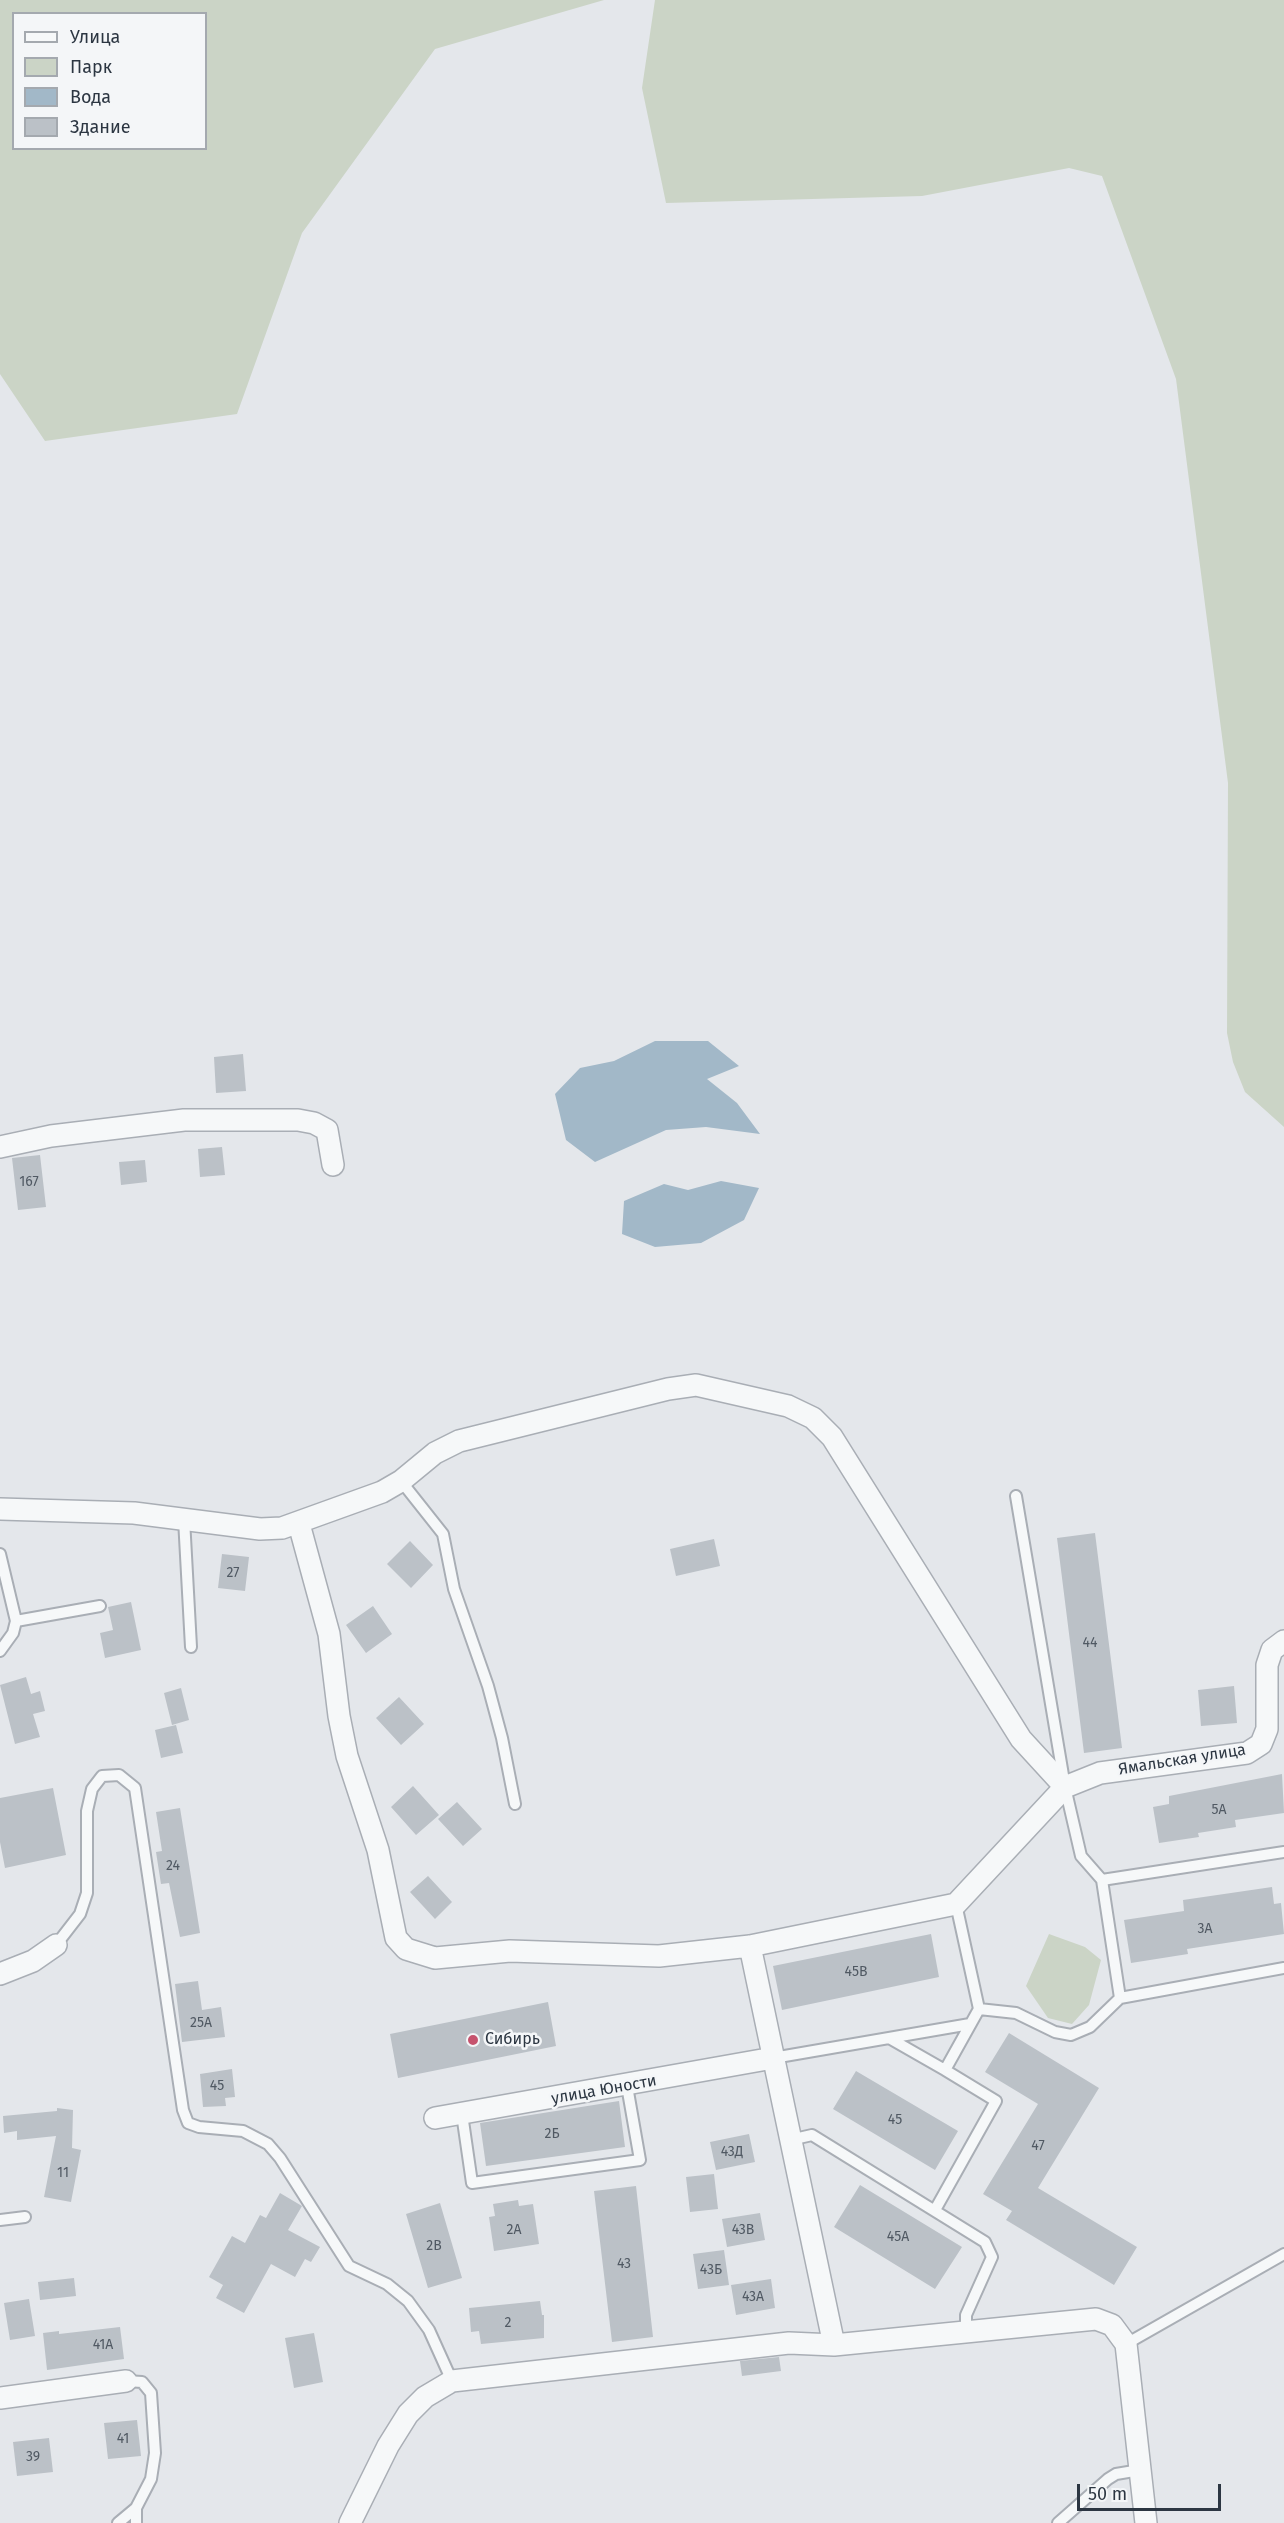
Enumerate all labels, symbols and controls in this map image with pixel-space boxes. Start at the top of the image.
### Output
legend [12,12,207,150]
text: Улица [70,26,120,48]
text: Парк [70,56,112,78]
text: Вода [70,86,111,108]
text: Здание [70,116,131,138]
house number: 167 [19,1174,39,1190]
house number: 27 [226,1565,240,1581]
house number: 44 [1083,1635,1097,1651]
street label: Ямальская улица [1117,1740,1247,1780]
house number: 5А [1211,1802,1227,1818]
house number: 24 [166,1858,180,1874]
house number: 3А [1197,1921,1213,1937]
house number: 45В [845,1964,867,1980]
house number: 25А [190,2015,212,2031]
place label: Сибирь [485,2030,540,2050]
marker: Сибирь [466,2033,480,2047]
street label: улица Юности [550,2071,658,2109]
house number: 45 [210,2078,224,2094]
house number: 45 [888,2112,902,2128]
house number: 2Б [544,2126,560,2142]
house number: 47 [1031,2138,1045,2154]
house number: 43Д [721,2144,743,2160]
house number: 11 [57,2165,69,2181]
house number: 2А [507,2222,521,2238]
house number: 43В [732,2222,754,2238]
house number: 45А [887,2229,909,2245]
house number: 2В [426,2238,442,2254]
house number: 43 [617,2256,631,2272]
house number: 43Б [700,2262,722,2278]
house number: 43А [742,2289,764,2305]
house number: 2 [505,2315,511,2331]
house number: 41А [93,2337,113,2353]
house number: 41 [117,2431,129,2447]
house number: 39 [26,2449,40,2465]
scale bar [1080,2472,1224,2510]
text: 50 m [1088,2483,1127,2505]

